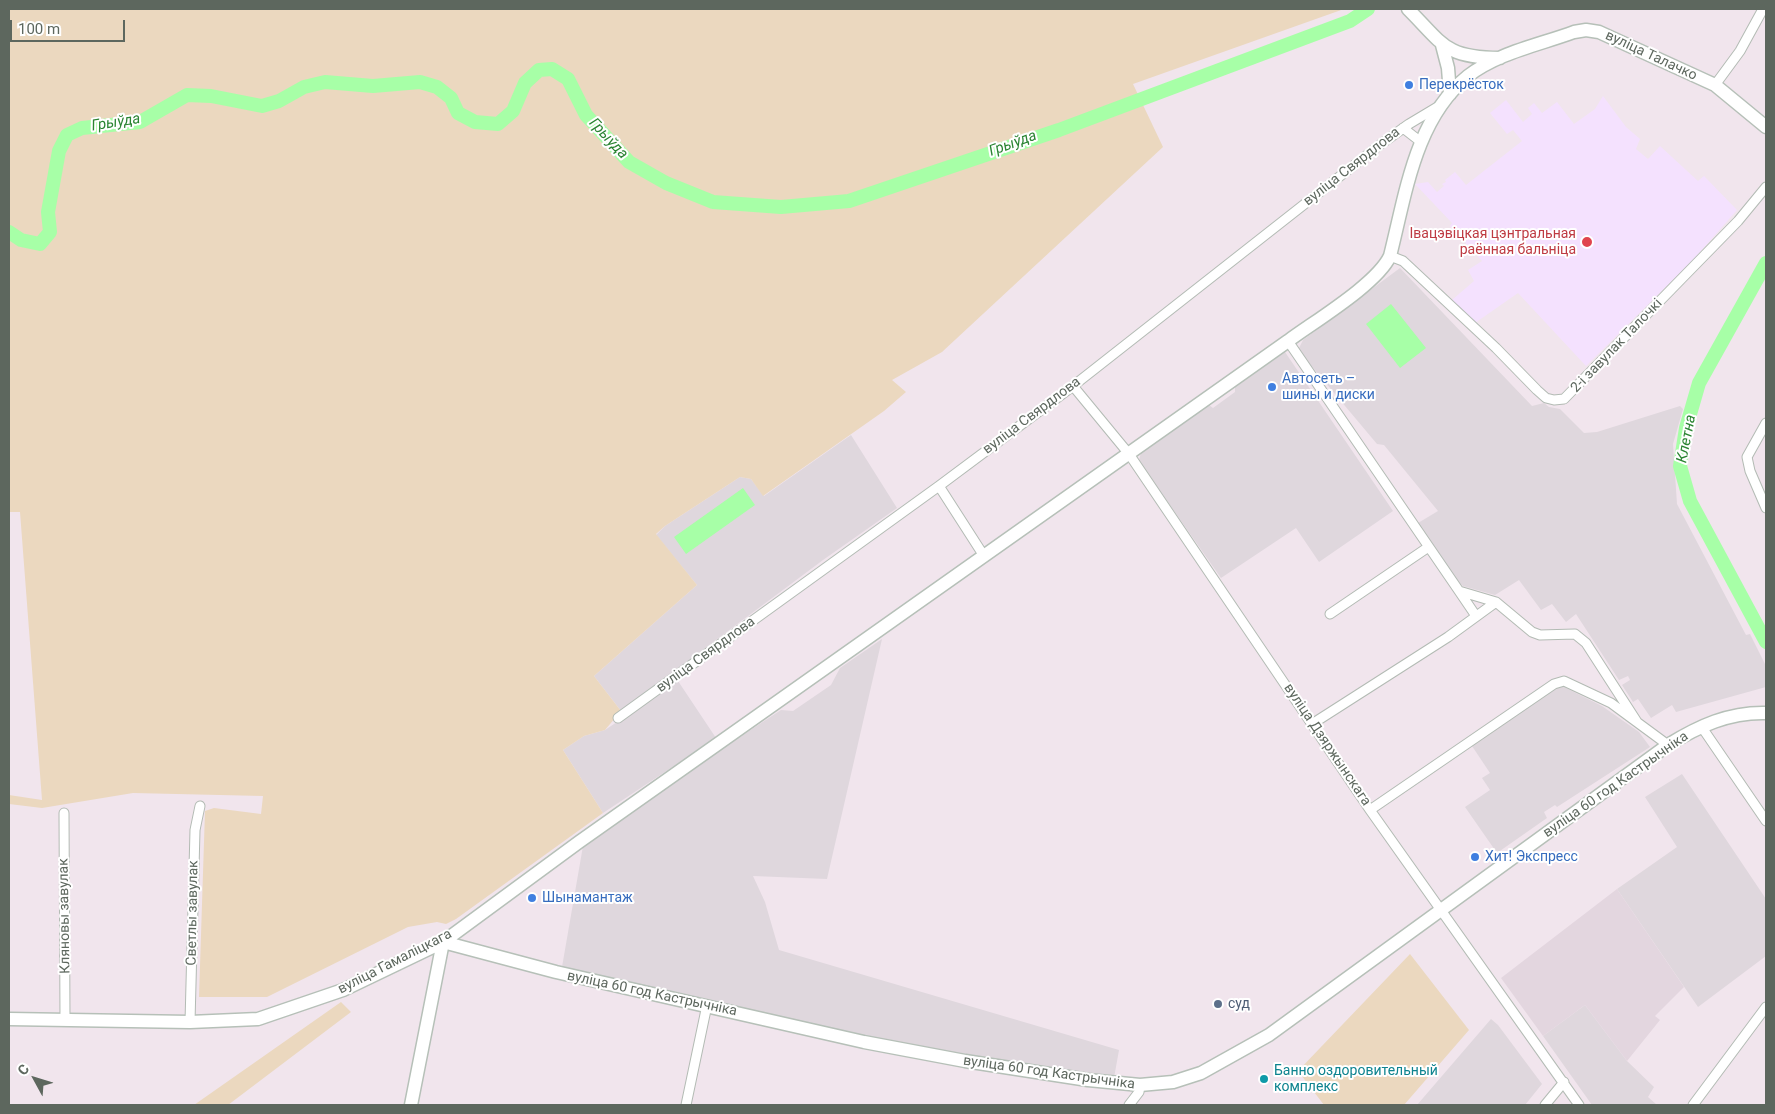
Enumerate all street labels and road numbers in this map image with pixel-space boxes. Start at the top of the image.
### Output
street label: вуліца Талачко [1603,27,1699,85]
street label: вуліца Свярдлова [1300,124,1404,210]
street label: 2-і завулак Талочкі [1568,295,1666,397]
street label: вуліца Свярдлова [980,374,1084,458]
street label: вуліца Свярдлова [653,614,759,696]
street label: вуліца Дзяржынскага [1280,681,1374,809]
street label: вуліца 60 год Кастрычніка [1540,728,1692,842]
street label: Кляновы завулак [56,858,74,974]
street label: Светлы завулак [184,860,202,966]
street label: вуліца Гамаліцкага [335,926,455,998]
street label: вуліца 60 год Кастрычніка [566,968,738,1020]
street label: вуліца 60 год Кастрычніка [962,1053,1136,1093]

